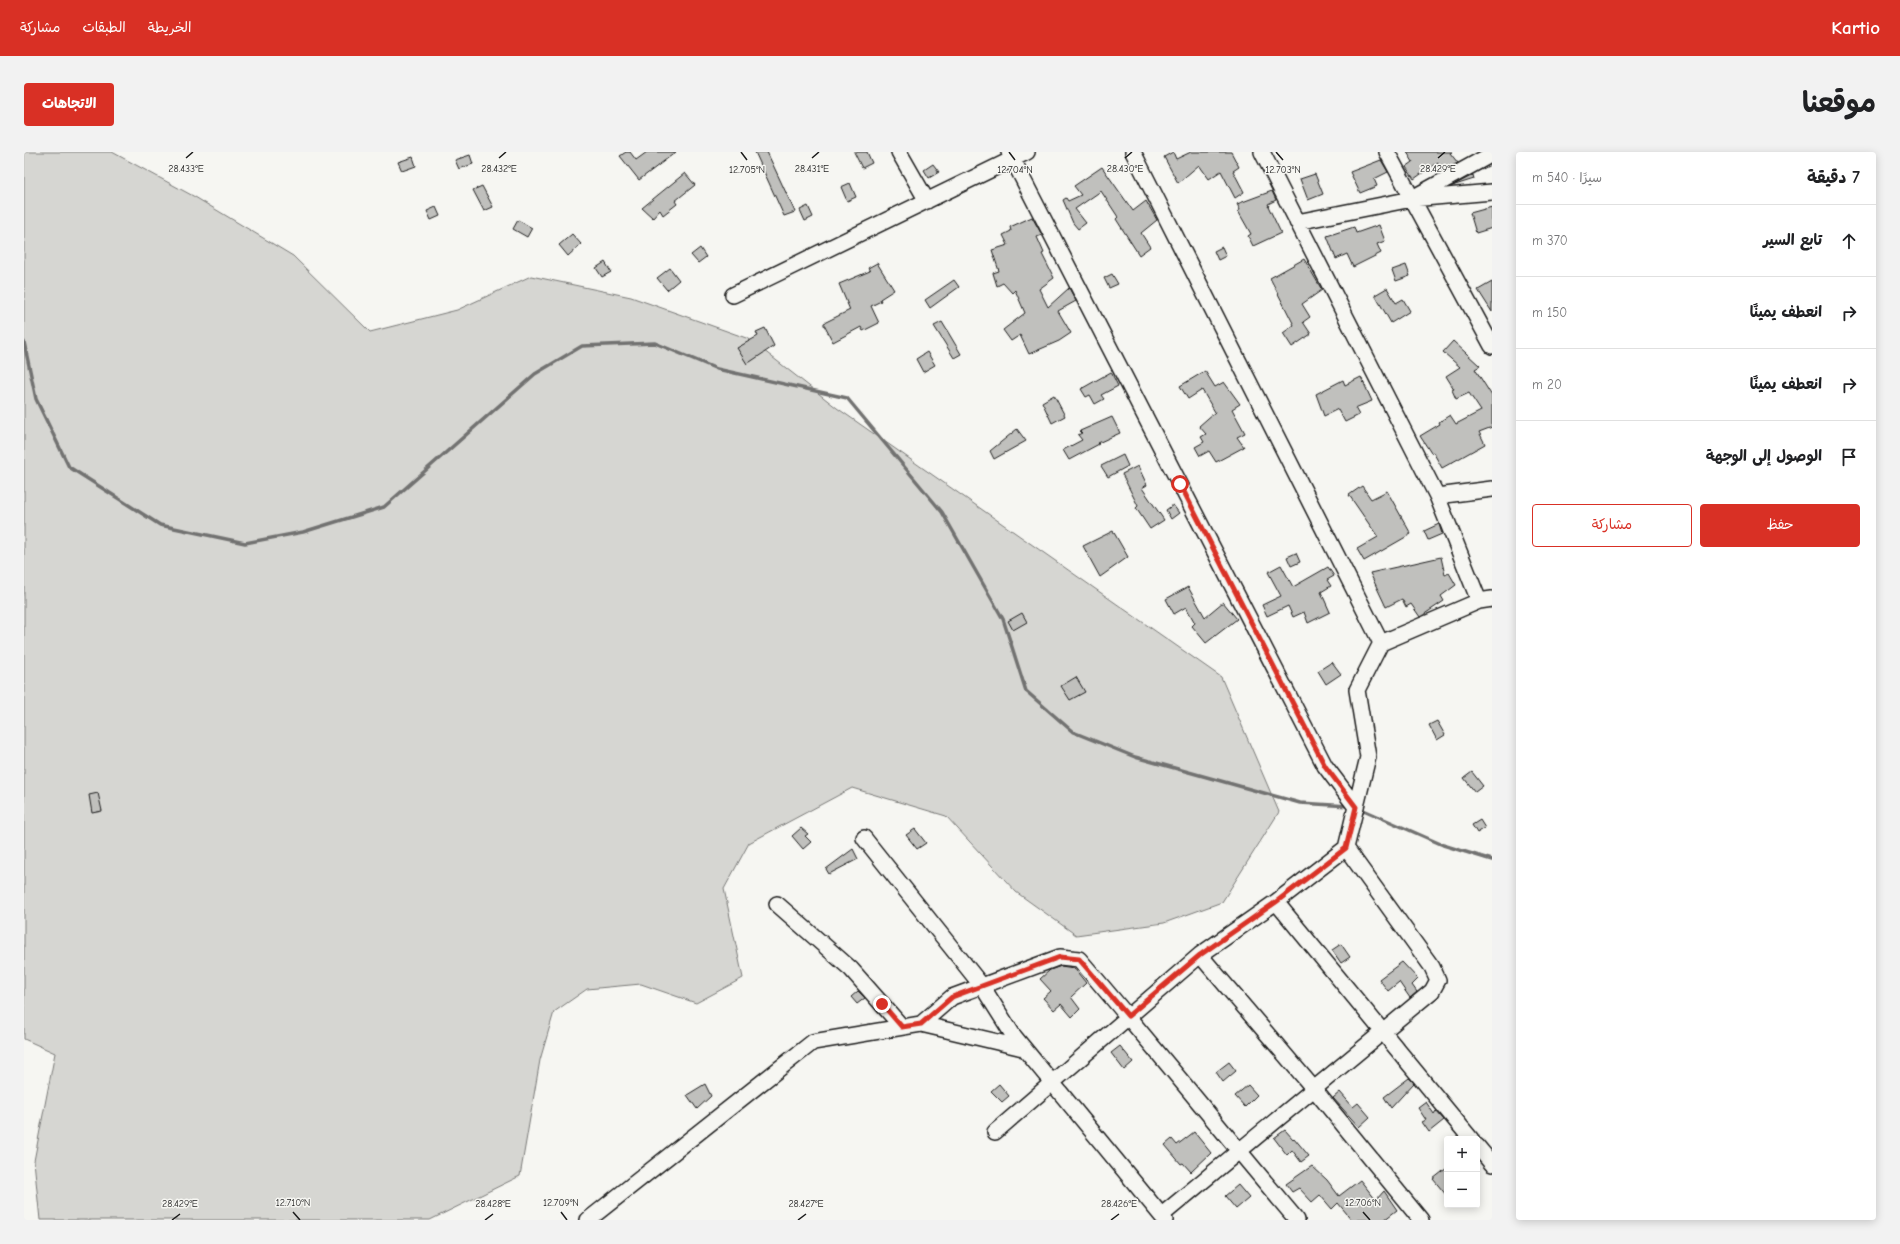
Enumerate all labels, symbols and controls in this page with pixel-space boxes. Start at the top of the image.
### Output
text: Kartio [1831,17,1880,39]
text: مشاركة [20,19,60,36]
text: الطبقات [82,19,126,36]
text: الخريطة [148,19,191,36]
button: الاتجاهات [24,83,114,126]
text: موقعنا [1802,87,1876,119]
text: 28.433°E [168,163,204,175]
text: 28.432°E [481,163,517,175]
text: 28.431°E [795,163,829,175]
text: 28.430°E [1107,163,1143,175]
text: 28.429°E [1420,163,1456,175]
text: 12.705°N [729,164,765,176]
text: 12.704°N [997,164,1033,176]
text: 12.703°N [1265,164,1301,176]
text: 7 دقيقة [1807,168,1860,187]
text: سيرًا · 540 m [1532,170,1602,185]
icon: ahead [1838,230,1860,252]
text: تابع السير [1763,231,1822,249]
text: 370 m [1532,233,1568,248]
icon: right [1838,302,1860,324]
text: انعطف يمينًا [1750,303,1822,321]
text: 150 m [1532,305,1567,320]
icon: right [1838,374,1860,396]
text: انعطف يمينًا [1750,375,1822,393]
text: 20 m [1532,377,1562,392]
icon: arrive [1838,446,1860,468]
text: الوصول إلى الوجهة [1706,447,1822,465]
route start [1171,475,1189,493]
button: مشاركة [1532,504,1692,547]
button: حفظ [1700,504,1860,547]
route end [873,995,891,1013]
map controls [1444,1136,1480,1208]
button: + [1444,1136,1480,1172]
button: − [1444,1172,1480,1208]
text: 12.710°N [276,1197,310,1209]
text: 12.709°N [543,1197,579,1209]
text: 12.706°N [1345,1197,1381,1209]
text: 28.429°E [162,1198,198,1210]
text: 28.428°E [475,1198,511,1210]
text: 28.427°E [788,1198,824,1210]
text: 28.426°E [1101,1198,1137,1210]

